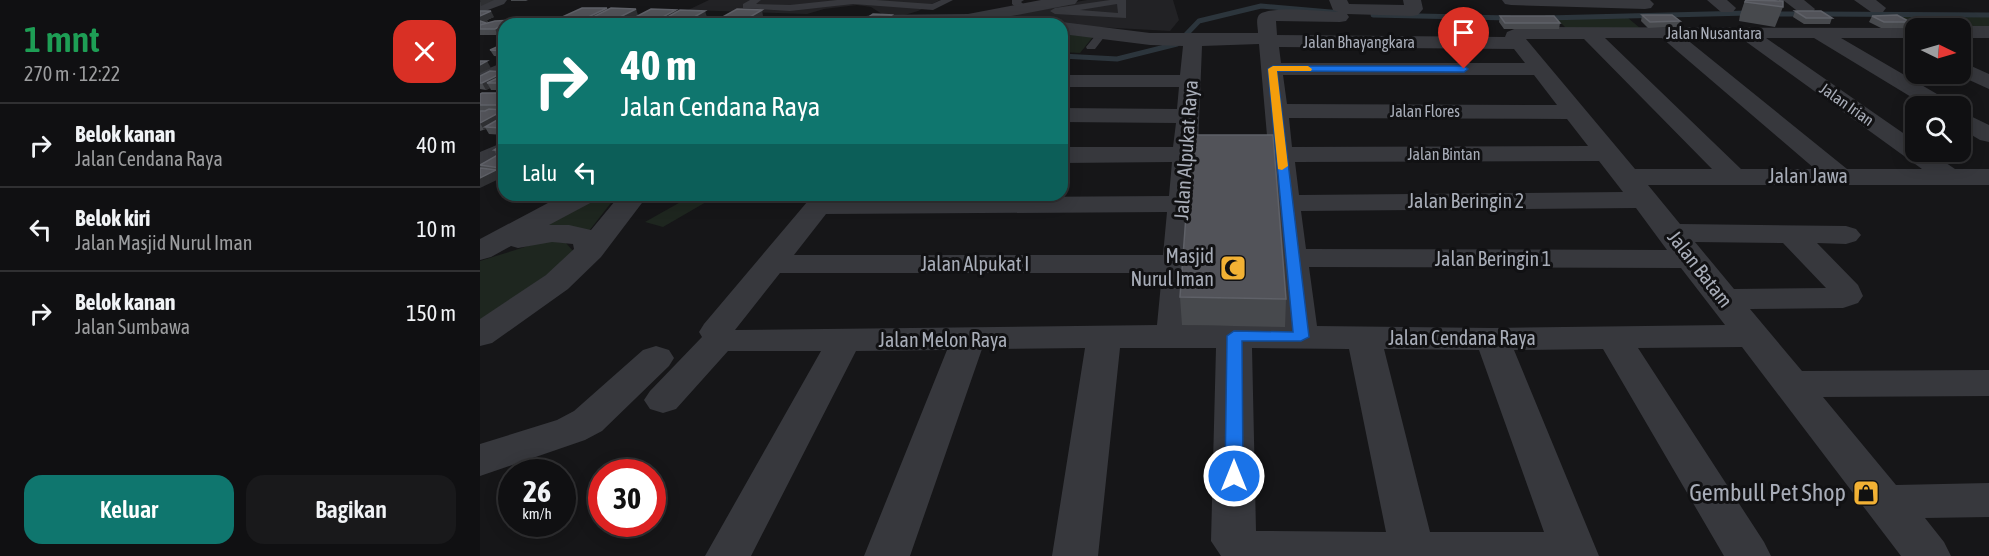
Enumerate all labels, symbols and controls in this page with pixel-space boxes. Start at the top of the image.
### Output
pin [1438,7,1489,69]
icon: arrive [1447,16,1480,49]
text: 1 mnt [24,18,100,60]
north arrow [1905,18,1971,84]
map controls [1905,18,1971,162]
button: close [393,20,456,83]
street label: Jalan Nusantara [1666,24,1762,42]
street label: Jalan Bhayangkara [1303,33,1415,52]
text: 40 m [621,41,696,89]
icon: right [522,42,600,120]
text: 270 m · 12:22 [24,62,120,85]
street label: Jalan Alpukat Raya [1169,79,1202,221]
street label: Jalan Irian [1816,79,1878,129]
text: Jalan Cendana Raya [621,91,820,122]
button: search [1905,96,1971,162]
street label: Jalan Flores [1390,102,1460,120]
text: Belok kanan [75,121,176,147]
icon: right [24,129,57,162]
text: 40 m [416,132,456,158]
street label: Jalan Bintan [1407,145,1481,163]
text: Jalan Cendana Raya [75,147,223,170]
icon: left [569,156,602,189]
text: Lalu [522,160,557,186]
street label: Jalan Jawa [1768,164,1848,187]
street label: Jalan Beringin 2 [1408,189,1524,212]
text: Belok kiri [75,205,150,231]
icon: left [24,213,57,246]
text: 10 m [416,216,456,242]
street label: Jalan Batam [1663,226,1737,312]
text: Jalan Masjid Nurul Iman [75,231,252,254]
place label: Masjid Nurul Iman [1130,244,1214,290]
street label: Jalan Beringin 1 [1435,247,1551,270]
street label: Jalan Alpukat I [921,252,1029,275]
mosque icon: Masjid Nurul Iman [1218,253,1248,283]
text: Belok kanan [75,289,176,315]
icon: right [24,297,57,330]
text: 150 m [406,300,456,326]
text: Jalan Sumbawa [75,315,190,338]
street label: Jalan Cendana Raya [1388,326,1536,349]
street label: Jalan Melon Raya [879,328,1007,351]
position arrow [1202,444,1266,508]
speed limit sign: 30 [588,459,666,537]
text: 26 [523,474,551,508]
button: Keluar [24,475,234,544]
button: Bagikan [246,475,456,544]
shop icon: Gembull Pet Shop [1851,478,1881,508]
place label: Gembull Pet Shop [1689,479,1846,506]
text: km/h [522,505,552,522]

